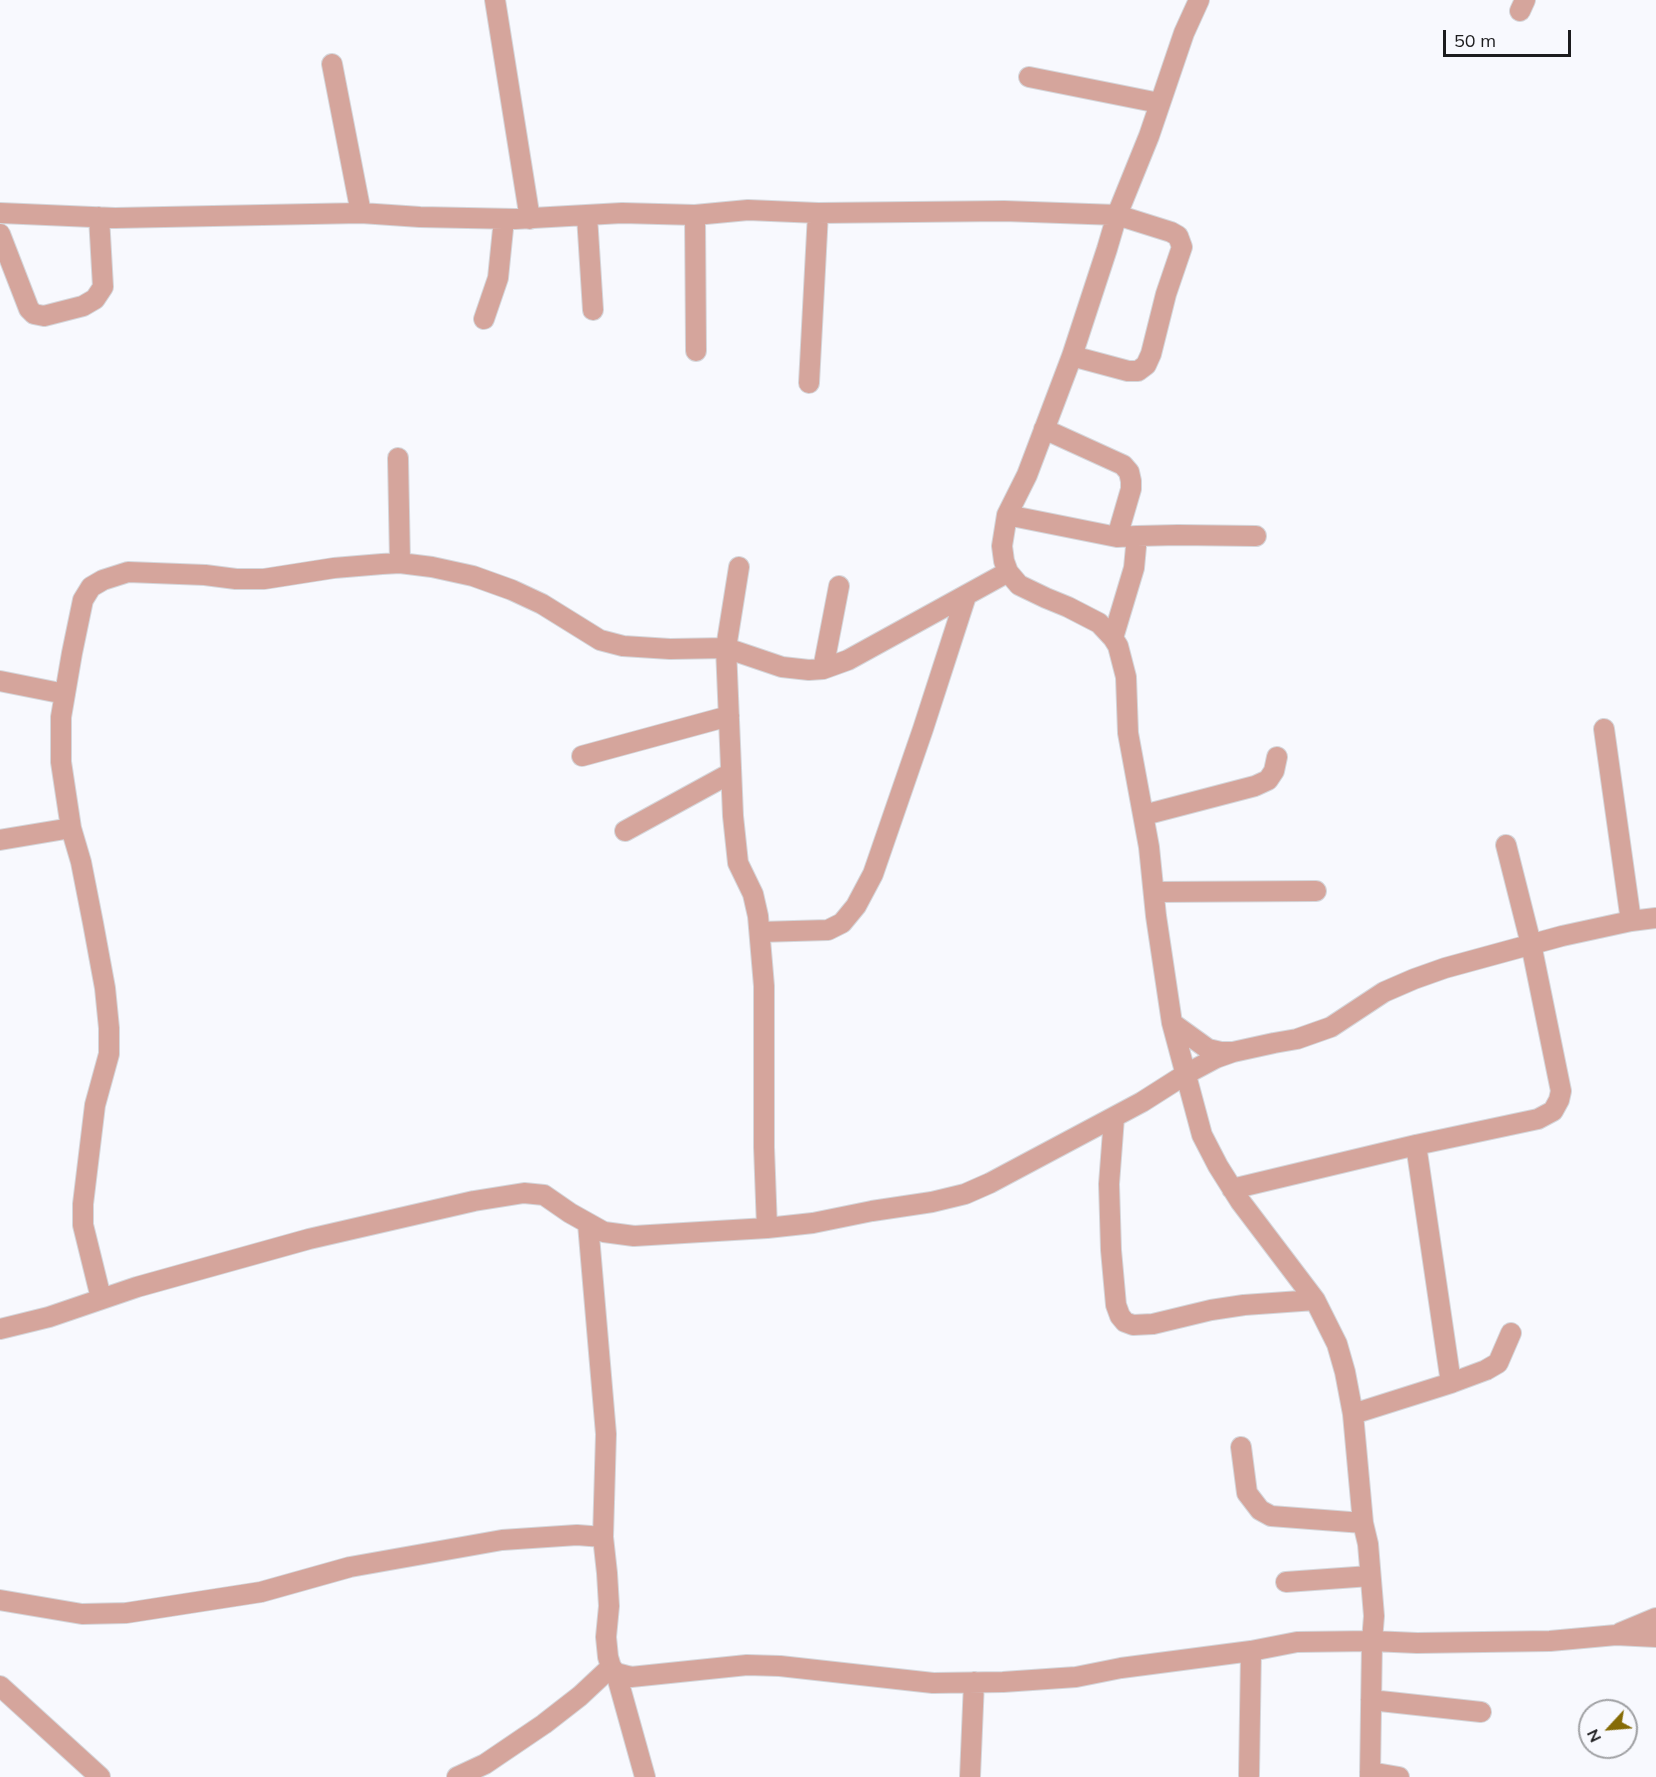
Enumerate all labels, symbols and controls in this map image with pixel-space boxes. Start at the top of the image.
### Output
scale bar [1446,18,1574,56]
text: 50 m [1454,29,1496,52]
north arrow [1578,1699,1638,1759]
text: N [1582,1726,1605,1746]

